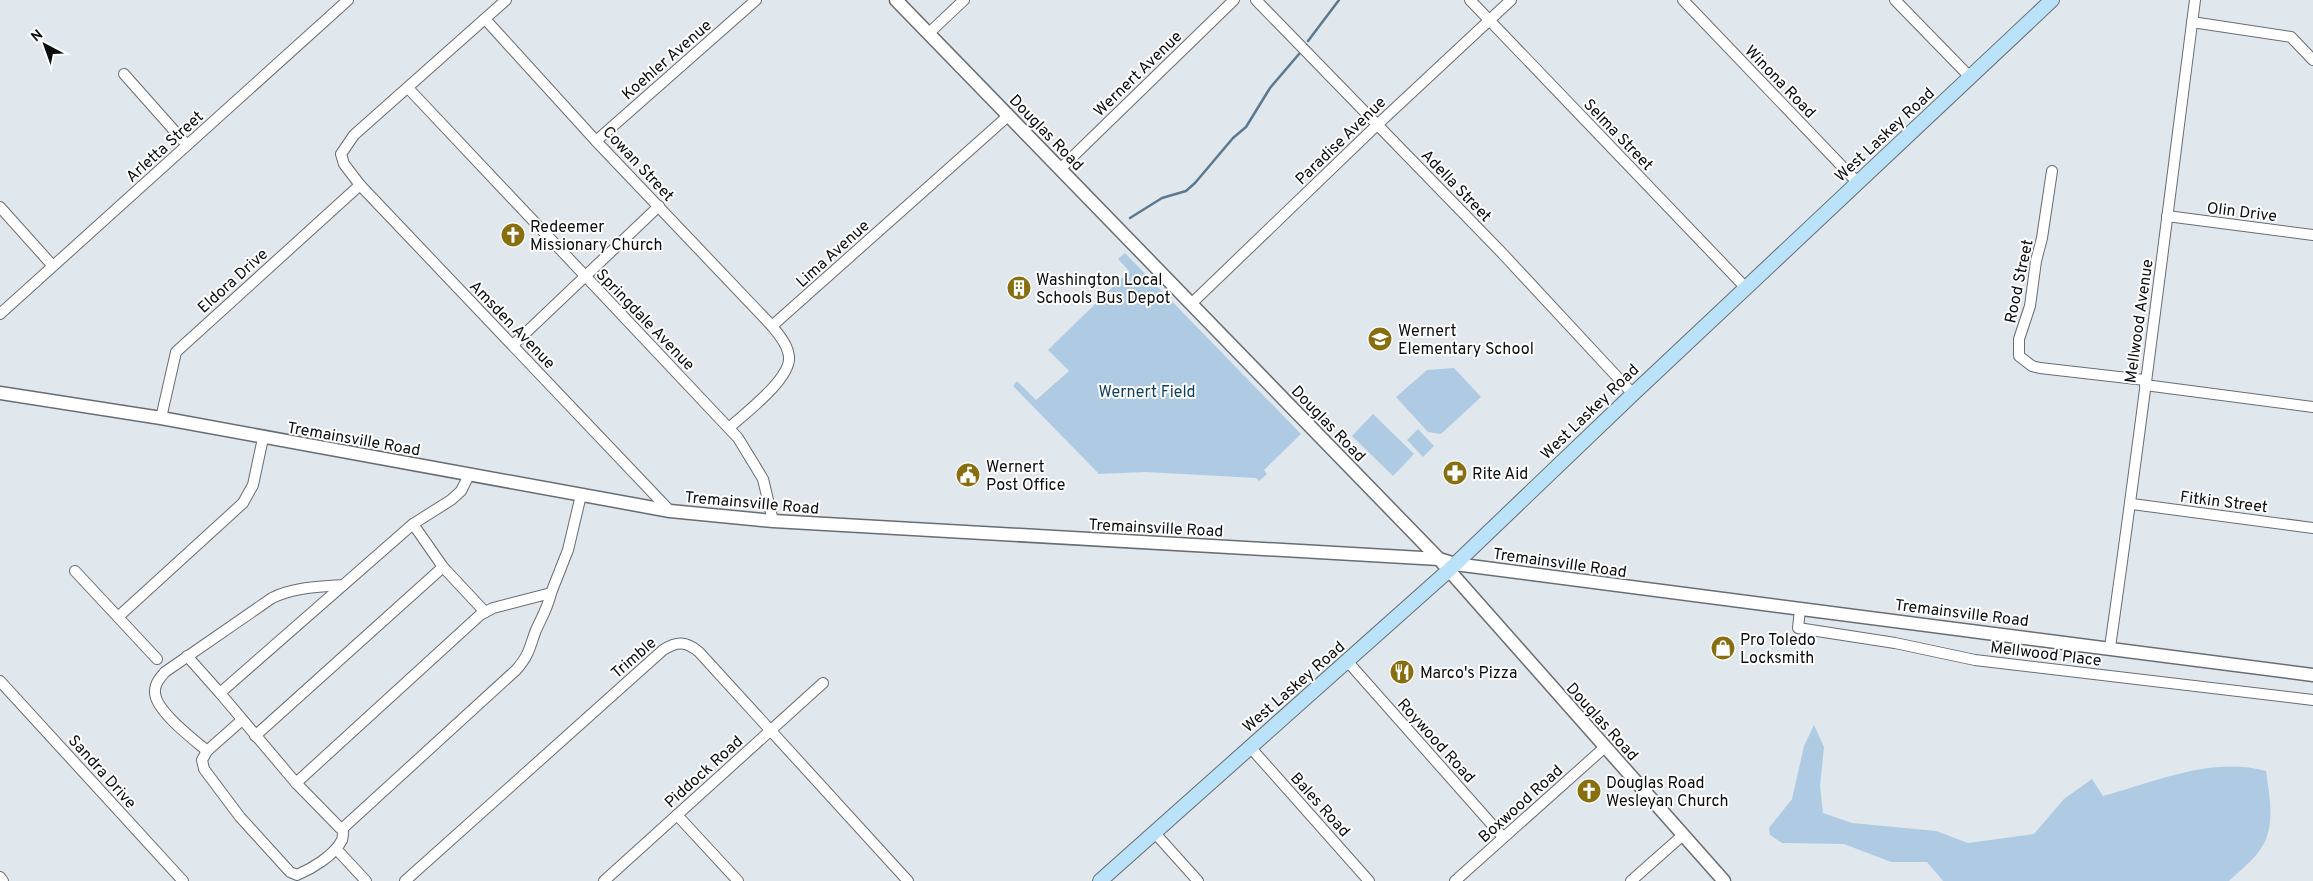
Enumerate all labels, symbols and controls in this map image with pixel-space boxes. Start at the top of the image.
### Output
street label: Koehler Avenue [618,16,716,105]
north arrow [20,20,70,70]
text: N [28,27,47,46]
street label: Wernert Avenue [1090,27,1187,122]
street label: Winona Road [1740,42,1819,123]
street label: West Laskey Road [1831,84,1939,187]
street label: Douglas Road [1004,91,1087,176]
street label: Paradise Avenue [1292,93,1391,190]
street label: Selma Street [1578,95,1657,175]
street label: Arletta Street [122,107,208,188]
street label: Cowan Street [598,122,678,206]
street label: Adella Street [1416,146,1495,227]
street label: Olin Drive [2205,199,2278,227]
street label: Lima Avenue [793,216,874,293]
place label: Redeemer Missionary Church [530,218,662,256]
church icon: Redeemer Missionary Church [500,222,526,248]
street label: Rood Street [2001,238,2039,325]
street label: Eldora Drive [194,245,273,318]
street label: Mellwood Avenue [2121,258,2159,385]
street label: Springdale Avenue [591,265,698,375]
place label: Washington Local Schools Bus Depot [1036,271,1171,309]
building icon: Washington Local Schools Bus Depot [1006,275,1032,301]
street label: Amsden Avenue [464,277,559,374]
place label: Wernert Elementary School [1398,322,1534,360]
school or university icon: Wernert Elementary School [1367,326,1393,352]
street label: West Laskey Road [1537,360,1644,464]
street label: Douglas Road [1286,382,1369,467]
park label: Wernert Field [1098,383,1196,403]
street label: Tremainsville Road [285,418,422,462]
place label: Wernert Post Office [986,458,1065,496]
pharmacy icon: Rite Aid [1442,460,1468,486]
public building icon: Wernert Post Office [955,462,981,488]
place label: Rite Aid [1472,465,1528,485]
street label: Tremainsville Road [684,488,820,520]
street label: Fitkin Street [2179,488,2269,518]
street label: Tremainsville Road [1088,515,1224,543]
street label: Tremainsville Road [1492,545,1628,583]
street label: Tremainsville Road [1894,596,2030,632]
place label: Pro Toledo Locksmith [1740,631,1816,669]
street label: Trimble [608,633,661,684]
shop icon: Pro Toledo Locksmith [1710,635,1736,661]
street label: West Laskey Road [1239,638,1350,737]
street label: Mellwood Place [1989,638,2103,672]
restaurant icon: Marco's Pizza [1389,659,1415,685]
place label: Marco's Pizza [1420,664,1517,684]
street label: Douglas Road [1561,679,1642,766]
street label: Roywood Road [1392,695,1479,788]
street label: Sandra Drive [63,731,140,813]
street label: Piddock Road [661,732,748,813]
street label: Boxwood Road [1475,761,1568,848]
street label: Bales Road [1285,769,1354,842]
place label: Douglas Road Wesleyan Church [1606,774,1728,812]
church icon: Douglas Road Wesleyan Church [1576,778,1602,804]

